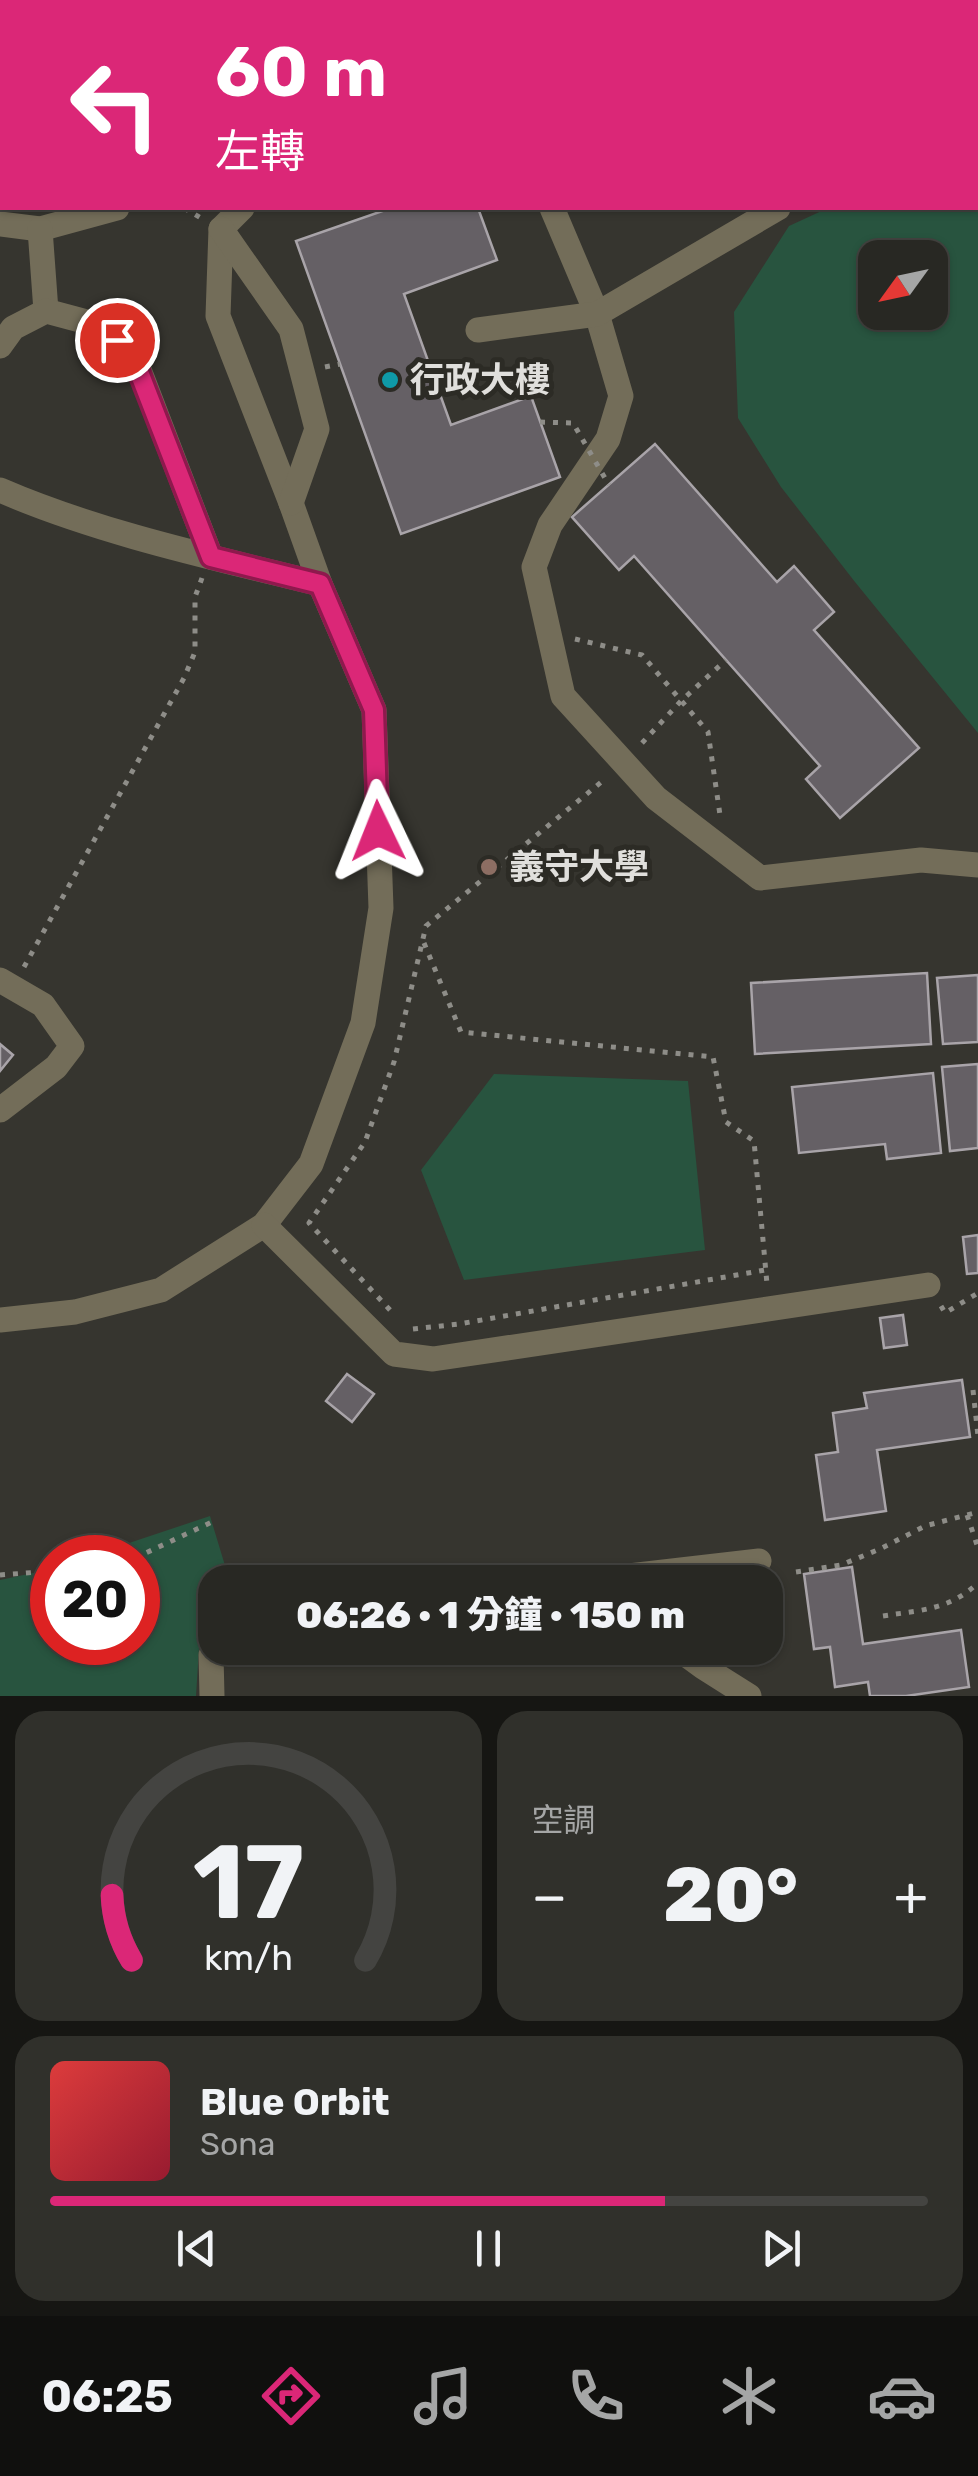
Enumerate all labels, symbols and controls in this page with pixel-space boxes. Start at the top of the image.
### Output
text: 60 m [215,31,387,114]
icon: left [50,40,180,170]
text: 左轉 [215,125,305,178]
north arrow [858,240,948,330]
map controls [858,240,948,330]
pin [75,298,160,383]
icon: arrive [90,313,145,368]
place label: 行政大樓 [410,359,550,401]
marker: 行政大樓 [379,369,401,391]
position arrow [326,779,430,883]
place label: 義守大學 [509,846,649,888]
marker: 義守大學 [478,856,500,878]
speed limit sign: 20 [30,1535,160,1665]
text: 06:26 · 1 分鐘 · 150 m [296,1592,685,1638]
text: 空調 [532,1801,596,1839]
text: 17 [193,1821,304,1944]
text: 20° [663,1851,798,1940]
text: − [532,1864,567,1929]
text: + [894,1864,928,1929]
text: km/h [204,1937,293,1979]
text: Blue Orbit [200,2079,390,2125]
text: Sona [200,2125,275,2163]
icon: previous [169,2221,224,2276]
icon: pause [461,2221,516,2276]
icon: next [754,2221,809,2276]
icon: directions [256,2361,326,2431]
icon: music [408,2361,478,2431]
icon: phone [561,2361,631,2431]
icon: climate [714,2361,784,2431]
icon: car [867,2361,937,2431]
text: 06:25 [41,2370,173,2423]

